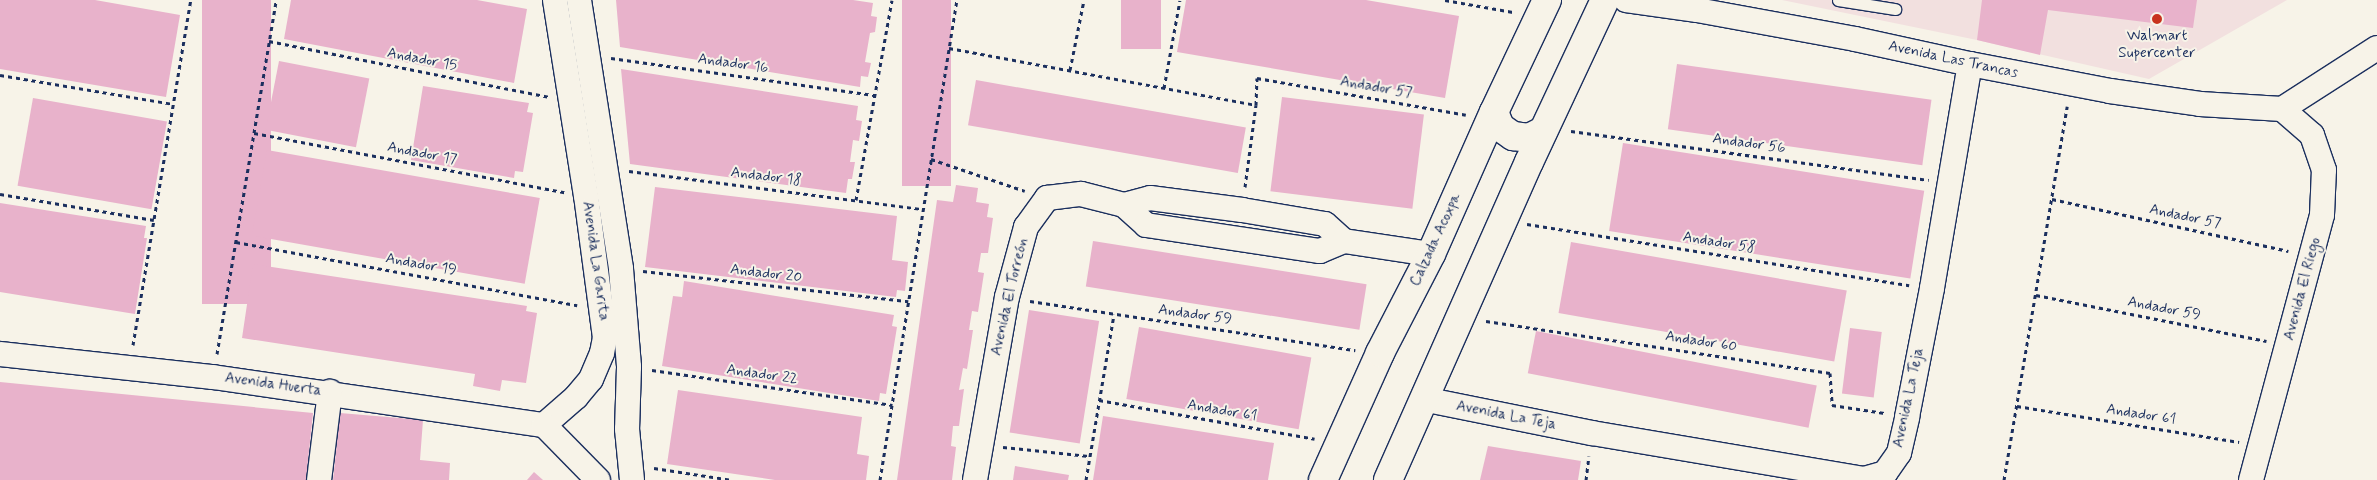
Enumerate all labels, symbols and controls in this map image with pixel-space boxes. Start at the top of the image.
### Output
marker: Walmart Supercenter [2151,13,2163,25]
place label: Walmart Supercenter [2118,27,2196,62]
street label: Avenida Las Trancas [1886,37,2020,83]
street label: Andador 15 [385,44,459,76]
street label: Andador 16 [696,50,770,78]
street label: Andador 57 [1339,73,1413,103]
street label: Andador 56 [1711,130,1787,158]
street label: Andador 17 [386,138,458,170]
street label: Andador 18 [730,164,802,190]
street label: Calzada Acoxpa [1407,191,1465,289]
street label: Avenida La Garita [578,201,612,321]
street label: Andador 57 [2148,201,2222,233]
street label: Andador 58 [1681,228,1757,258]
street label: Avenida El Torreón [988,237,1032,357]
street label: Avenida El Riego [2281,237,2325,341]
street label: Andador 19 [384,250,458,280]
street label: Andador 20 [729,261,803,287]
street label: Andador 59 [2126,293,2202,325]
street label: Andador 59 [1157,301,1233,329]
street label: Andador 60 [1664,327,1738,357]
street label: Avenida La Teja [1890,346,1928,450]
street label: Andador 22 [725,361,799,389]
street label: Avenida Huerta [222,369,324,401]
street label: Andador 61 [1186,396,1258,426]
street label: Avenida La Teja [1454,397,1558,435]
street label: Andador 61 [2105,401,2177,429]

